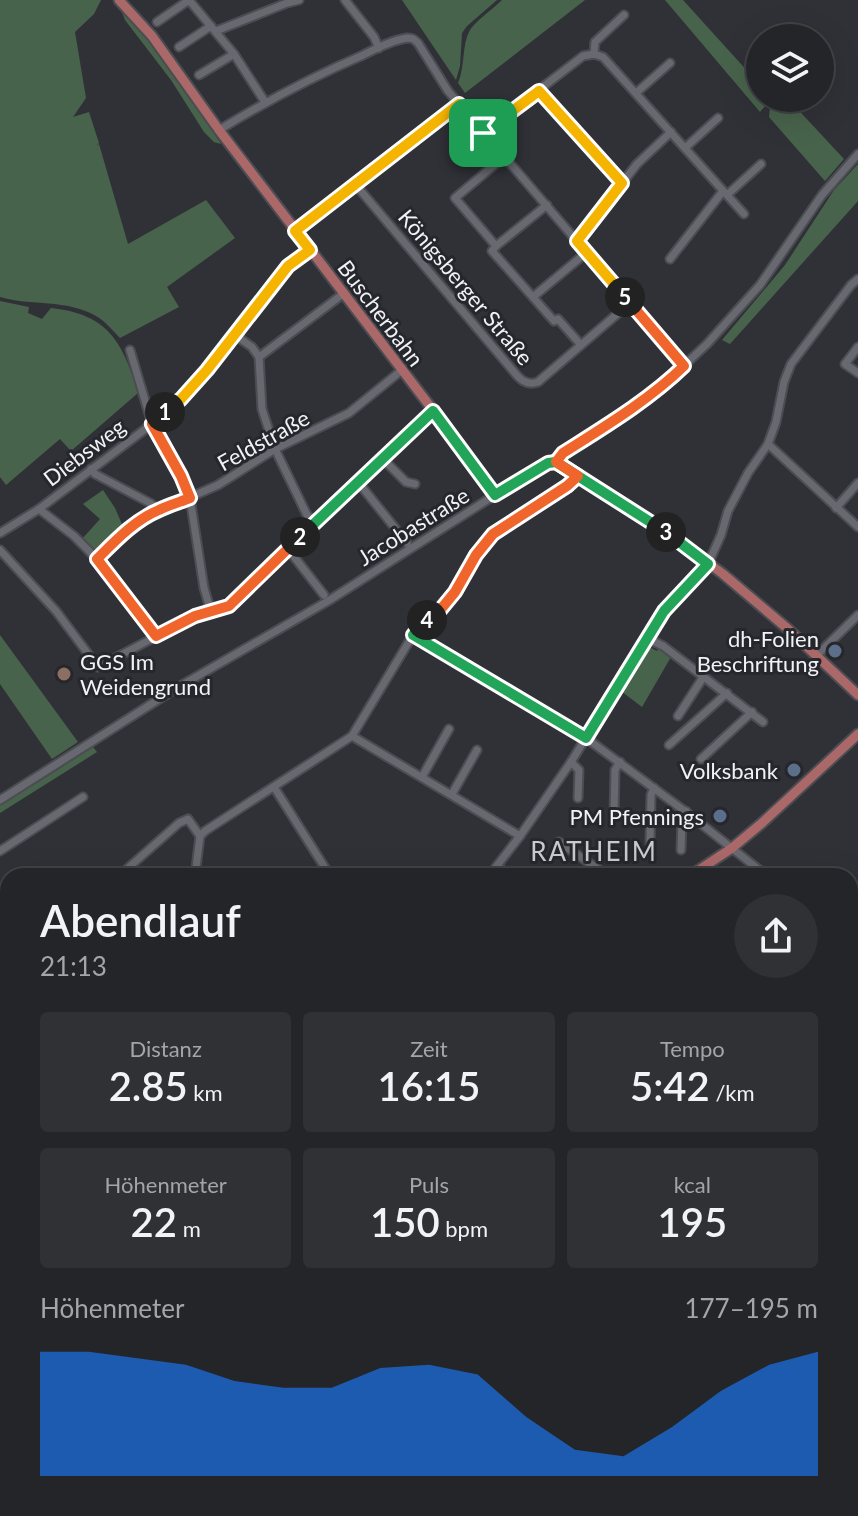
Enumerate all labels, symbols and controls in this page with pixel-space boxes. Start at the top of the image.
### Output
map controls [746,24,834,112]
button: layers [746,24,834,112]
pin [449,99,517,167]
icon: arrive [461,111,505,155]
street label: Königsberger Straße [393,204,539,370]
street label: Buscherbahn [332,255,430,371]
pin: 5 [605,277,645,317]
text: 5 [619,283,631,310]
pin: 1 [145,392,185,432]
text: 1 [159,398,171,425]
street label: Feldstraße [212,404,314,476]
street label: Diebsweg [38,413,130,491]
street label: Jacobastraße [352,481,474,571]
pin: 3 [646,512,686,552]
pin: 2 [280,517,320,557]
text: 3 [660,518,672,545]
text: 2 [294,523,306,550]
pin: 4 [407,600,447,640]
text: 4 [421,606,433,633]
place label: dh-Folien Beschriftung [697,625,819,677]
marker: dh-Folien Beschriftung [826,642,844,660]
place label: GGS Im Weidengrund [80,648,211,700]
marker: GGS Im Weidengrund [55,665,73,683]
place label: Volksbank [680,757,779,784]
marker: Volksbank [785,761,803,779]
place label: PM Pfennings [569,803,704,830]
marker: PM Pfennings [711,807,729,825]
district label: RATHEIM [530,835,658,867]
text: Abendlauf [40,894,241,946]
button: share [734,894,818,978]
text: 21:13 [40,950,107,982]
text: Distanz [129,1035,202,1062]
text: Zeit [410,1035,448,1062]
text: Tempo [660,1035,725,1062]
text: 2.85 [109,1062,188,1110]
text: 16:15 [378,1062,480,1110]
text: 5:42 [630,1062,710,1110]
text: km [188,1079,223,1106]
text: /km [710,1079,755,1106]
text: Höhenmeter [105,1171,227,1198]
text: Puls [409,1171,449,1198]
text: kcal [674,1171,711,1198]
text: 22 [131,1198,177,1246]
text: 150 [370,1198,440,1246]
text: 195 [658,1198,727,1246]
text: m [177,1215,201,1242]
text: bpm [440,1215,488,1242]
text: Höhenmeter [40,1292,184,1324]
text: 177–195 m [684,1292,818,1324]

